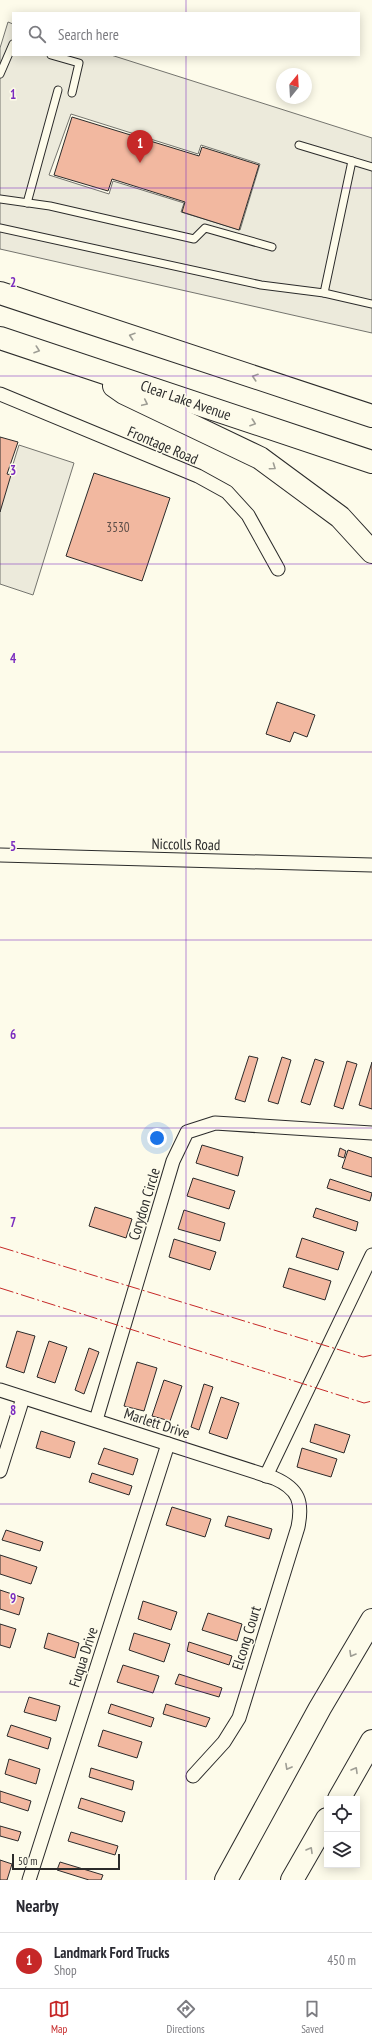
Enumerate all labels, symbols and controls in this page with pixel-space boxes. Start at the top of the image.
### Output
search box [12,12,360,56]
icon: search [26,23,48,45]
text: Search here [58,25,119,44]
north arrow [276,68,312,104]
text: 1 [10,86,16,103]
pin: 1 [127,130,153,163]
text: 2 [10,274,16,291]
one-way arrow [129,333,136,341]
one-way arrow [33,345,40,354]
one-way arrow [252,373,259,382]
street label: Clear Lake Avenue [138,376,234,424]
one-way arrow [140,398,148,406]
one-way arrow [249,418,256,427]
street label: Frontage Road [125,422,201,468]
text: 3 [10,462,16,479]
one-way arrow [269,462,276,469]
house number: 3530 [106,519,130,536]
text: 4 [10,650,17,667]
street label: Niccolls Road [151,834,221,854]
text: 5 [10,838,16,855]
text: 6 [10,1026,16,1043]
your location [147,1128,167,1148]
street label: Corydon Circle [124,1166,164,1242]
text: 7 [10,1214,16,1231]
text: 8 [10,1402,16,1419]
street label: Marlett Drive [122,1403,192,1443]
text: 9 [10,1590,16,1607]
street label: Elcong Court [227,1604,265,1672]
street label: Fuqua Drive [64,1625,102,1689]
one-way arrow [350,1650,357,1657]
one-way arrow [285,1763,293,1770]
one-way arrow [351,1767,358,1774]
map controls [324,1796,360,1868]
button: locate [324,1796,360,1832]
button: layers [324,1832,360,1868]
one-way arrow [305,1847,312,1854]
scale bar [12,1852,120,1871]
text: 50 m [18,1854,37,1868]
text: Nearby [16,1895,59,1917]
text: Landmark Ford Trucks [54,1943,170,1962]
text: 1 [26,1952,32,1969]
text: 450 m [327,1952,356,1969]
text: Shop [54,1962,77,1979]
tab: Map [48,1998,70,2036]
tab: Directions [167,1998,205,2036]
tab: Saved [301,1998,324,2036]

